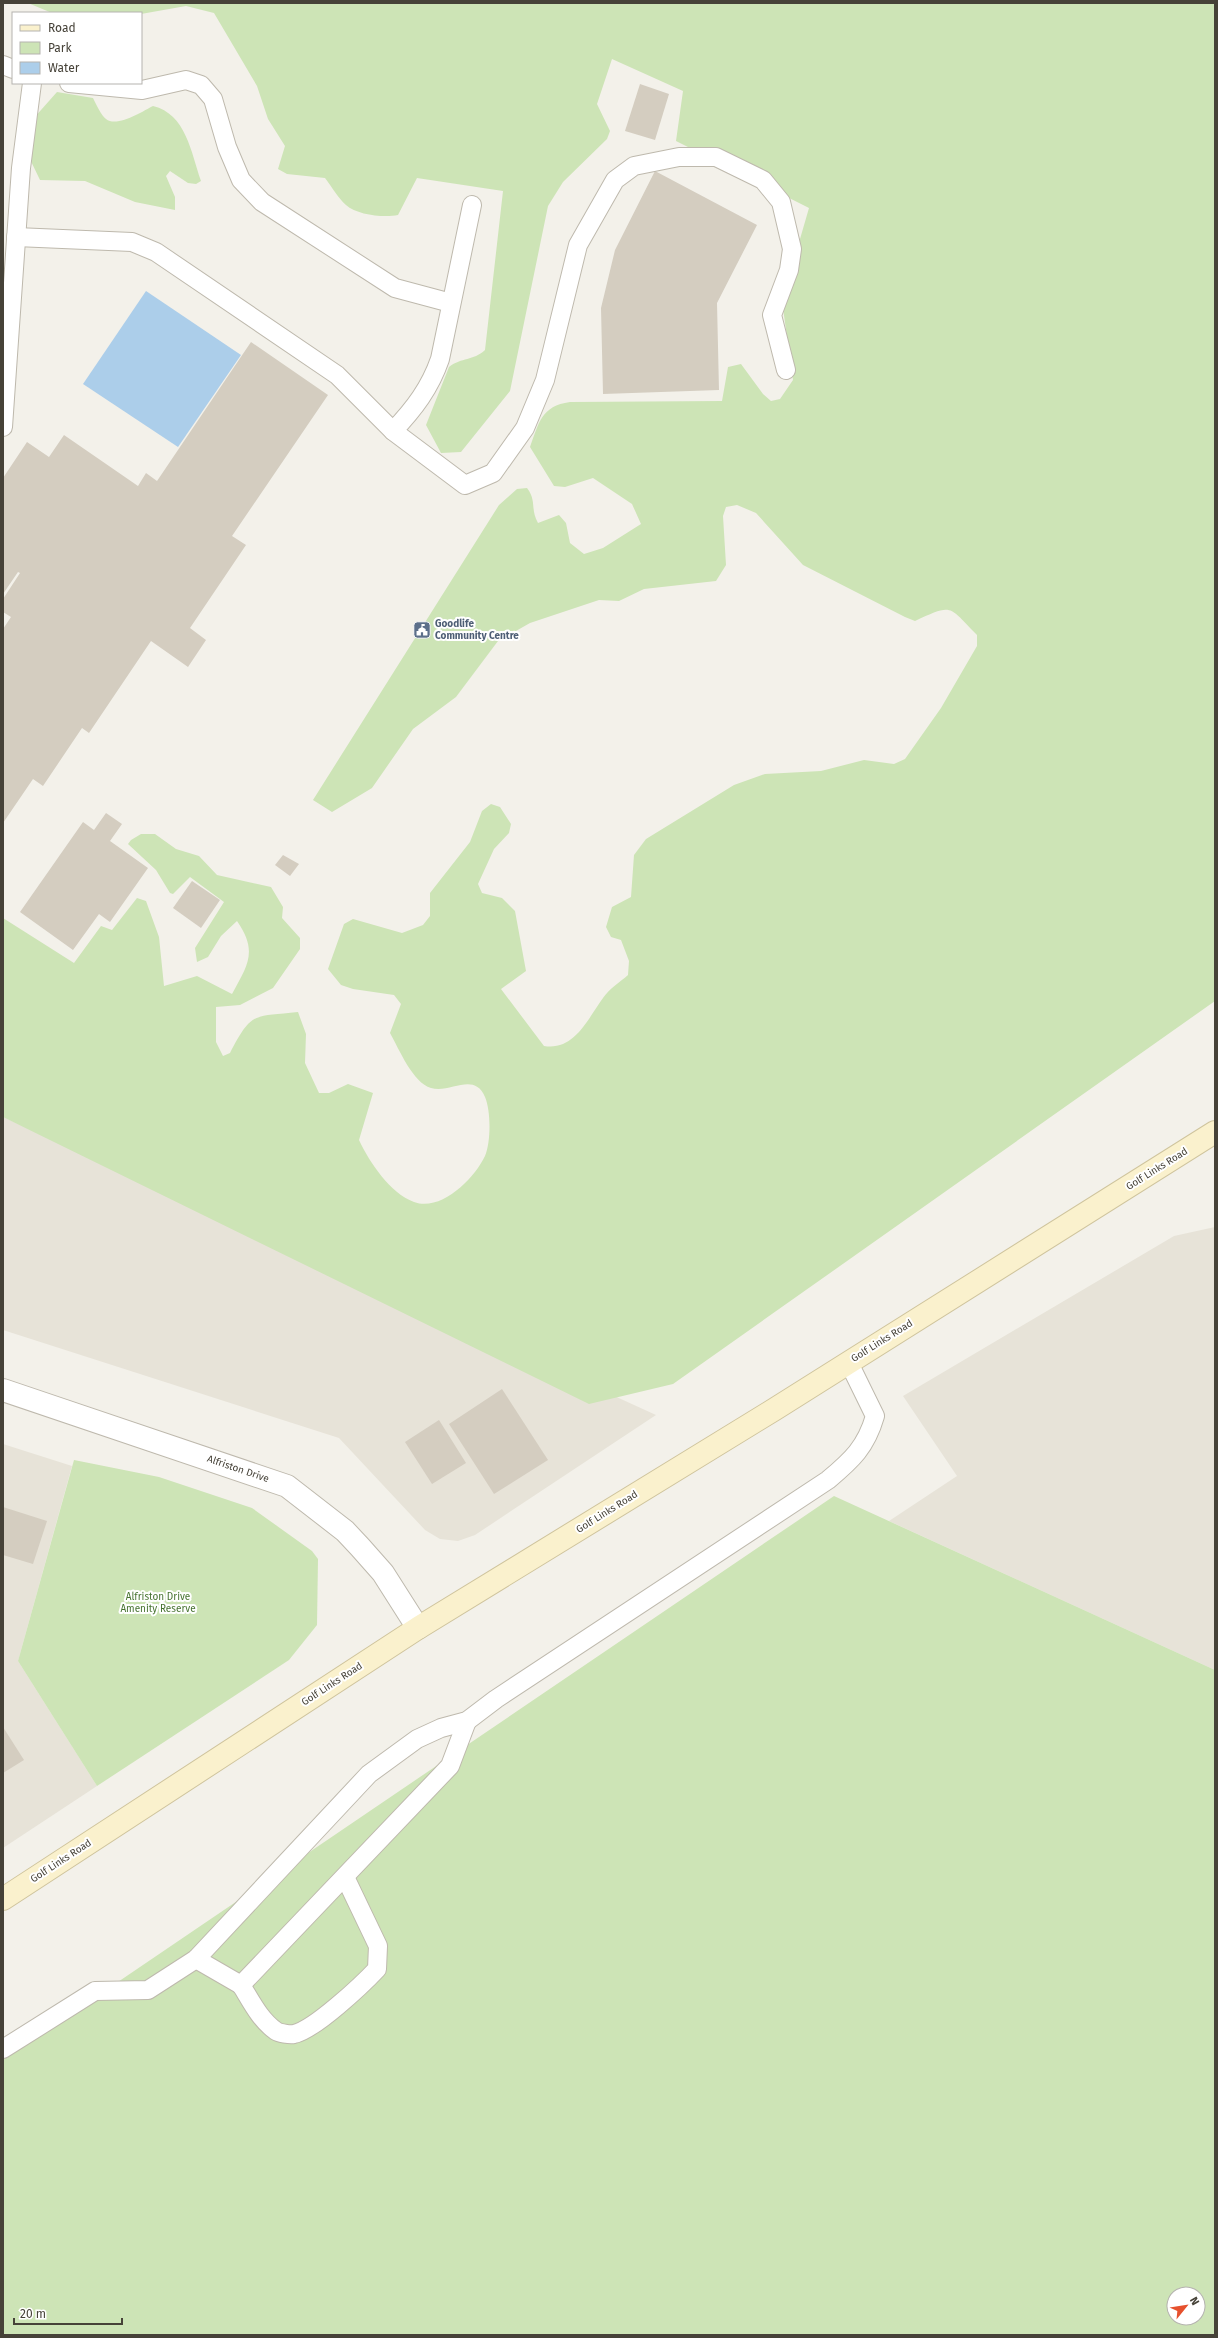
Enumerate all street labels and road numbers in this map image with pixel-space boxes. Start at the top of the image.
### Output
street label: Golf Links Road [1124,1145,1190,1193]
street label: Golf Links Road [849,1317,915,1365]
street label: Alfriston Drive [205,1453,271,1485]
street label: Golf Links Road [574,1488,640,1536]
street label: Golf Links Road [299,1660,365,1708]
street label: Golf Links Road [28,1837,94,1885]

